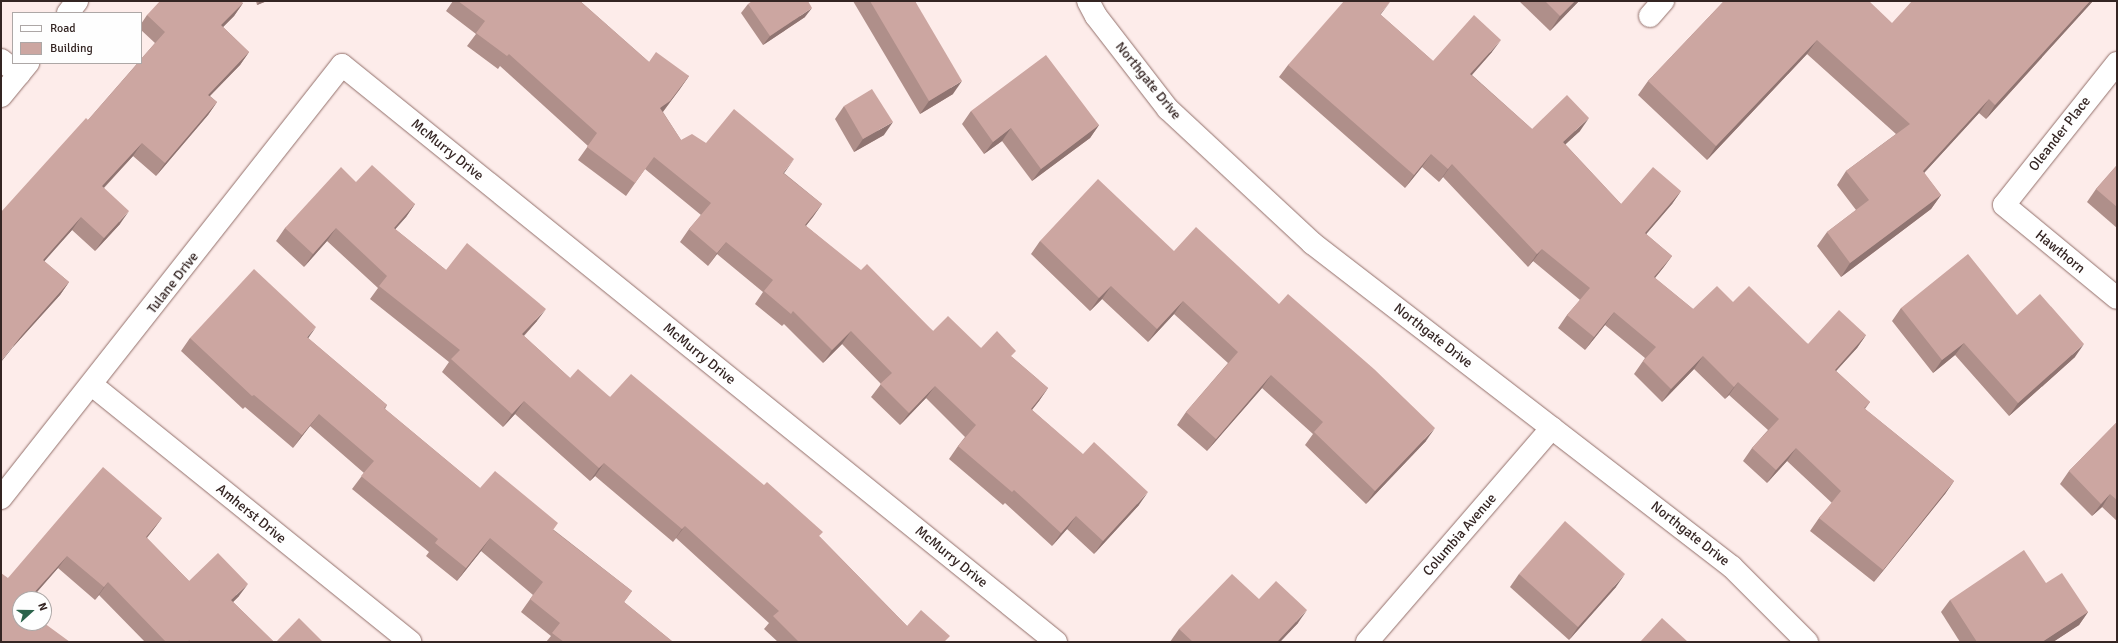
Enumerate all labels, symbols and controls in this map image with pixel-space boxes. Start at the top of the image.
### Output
legend [12,12,142,64]
text: Road [50,21,76,36]
street label: Northgate Drive [1111,39,1185,123]
text: Building [50,41,93,56]
street label: Oleander Place [2026,93,2094,175]
street label: McMurry Drive [407,116,487,184]
street label: Hawthorn [2032,227,2088,277]
street label: Tulane Drive [144,249,202,317]
street label: Northgate Drive [1390,300,1476,372]
street label: McMurry Drive [659,320,739,388]
street label: Amherst Drive [213,481,289,547]
street label: Columbia Avenue [1420,490,1500,580]
street label: Northgate Drive [1647,498,1733,570]
street label: McMurry Drive [911,523,991,591]
north arrow [12,591,52,631]
text: N [35,601,50,613]

